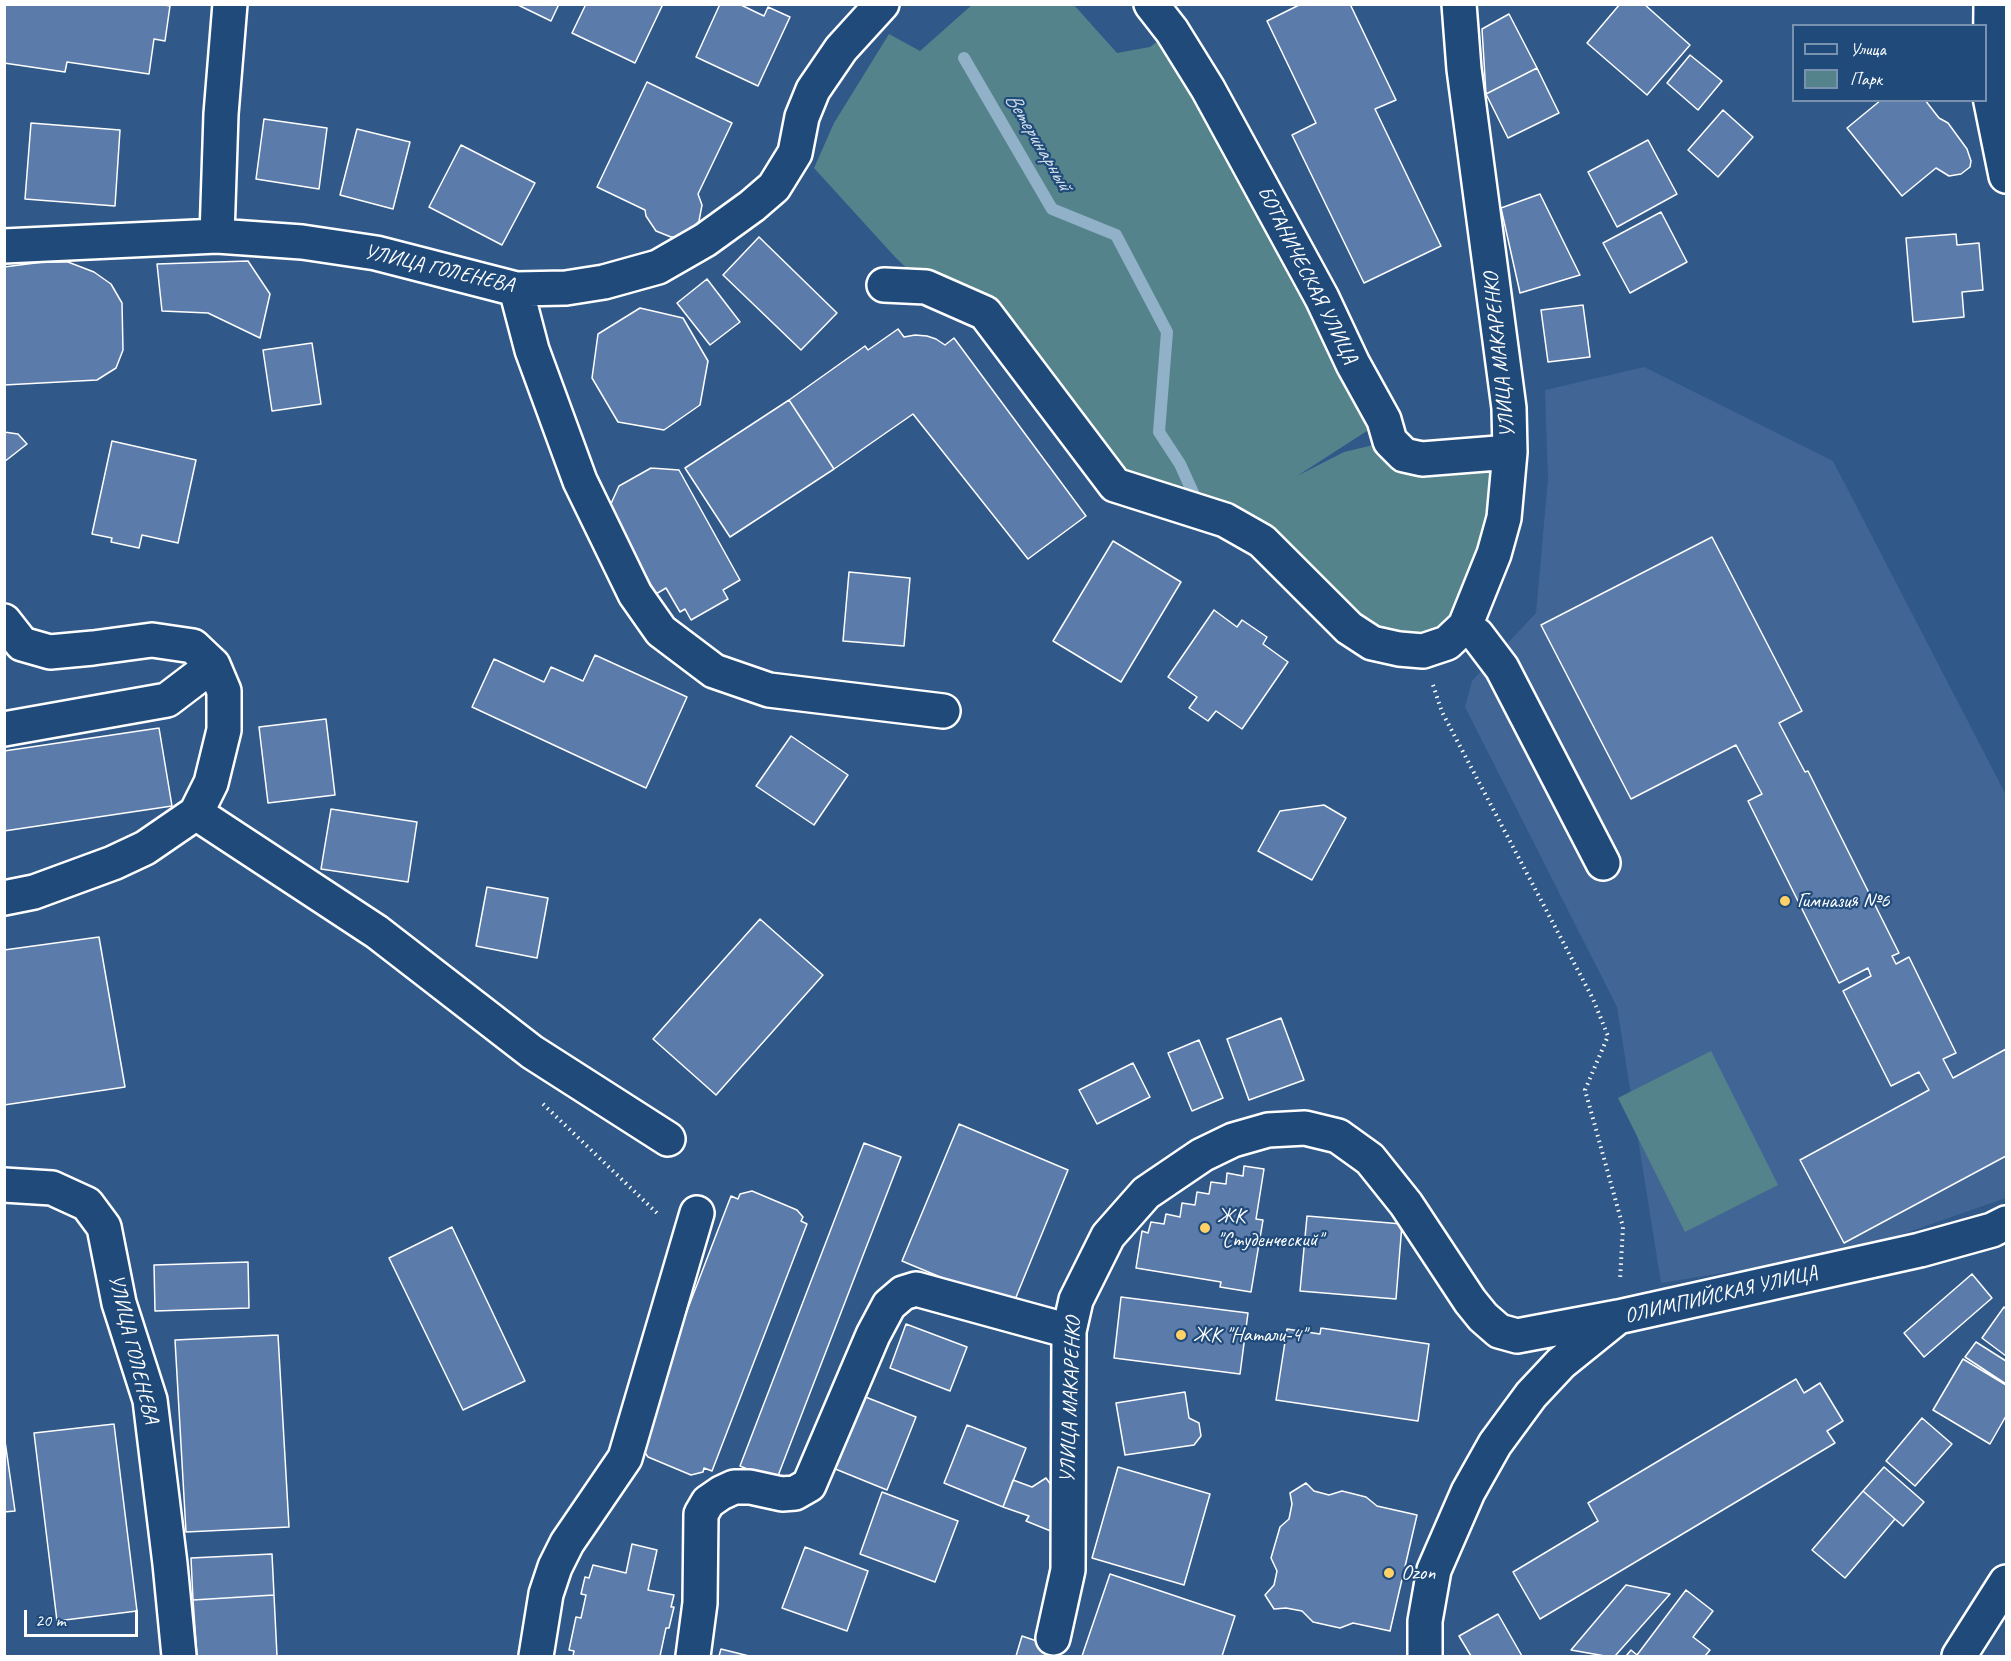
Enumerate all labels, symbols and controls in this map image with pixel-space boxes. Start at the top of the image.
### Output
legend [1792,24,1987,102]
text: Улица [1850,38,1886,60]
text: Парк [1850,68,1882,90]
water label: Ветеринарный [998,88,1078,196]
street label: БОТАНИЧЕСКАЯ УЛИЦА [1251,182,1363,368]
street label: УЛИЦА ГОЛЕНЕВА [362,240,516,298]
street label: УЛИЦА МАКАРЕНКО [1479,271,1521,439]
place label: Гимназия №6 [1797,888,1890,914]
marker: Гимназия №6 [1778,894,1792,908]
place label: ЖК "Студенческий" [1217,1203,1322,1253]
marker: ЖК "Студенческий" [1198,1221,1212,1235]
street label: ОЛИМПИЙСКАЯ УЛИЦА [1622,1261,1820,1329]
street label: УЛИЦА ГОЛЕНЕВА [102,1272,164,1426]
street label: УЛИЦА МАКАРЕНКО [1056,1317,1086,1483]
place label: ЖК "Натали-4" [1193,1322,1306,1348]
marker: ЖК "Натали-4" [1174,1328,1188,1342]
place label: Ozon [1401,1560,1436,1586]
marker: Ozon [1382,1566,1396,1580]
scale bar [27,1598,141,1636]
text: 20 m [35,1609,66,1631]

